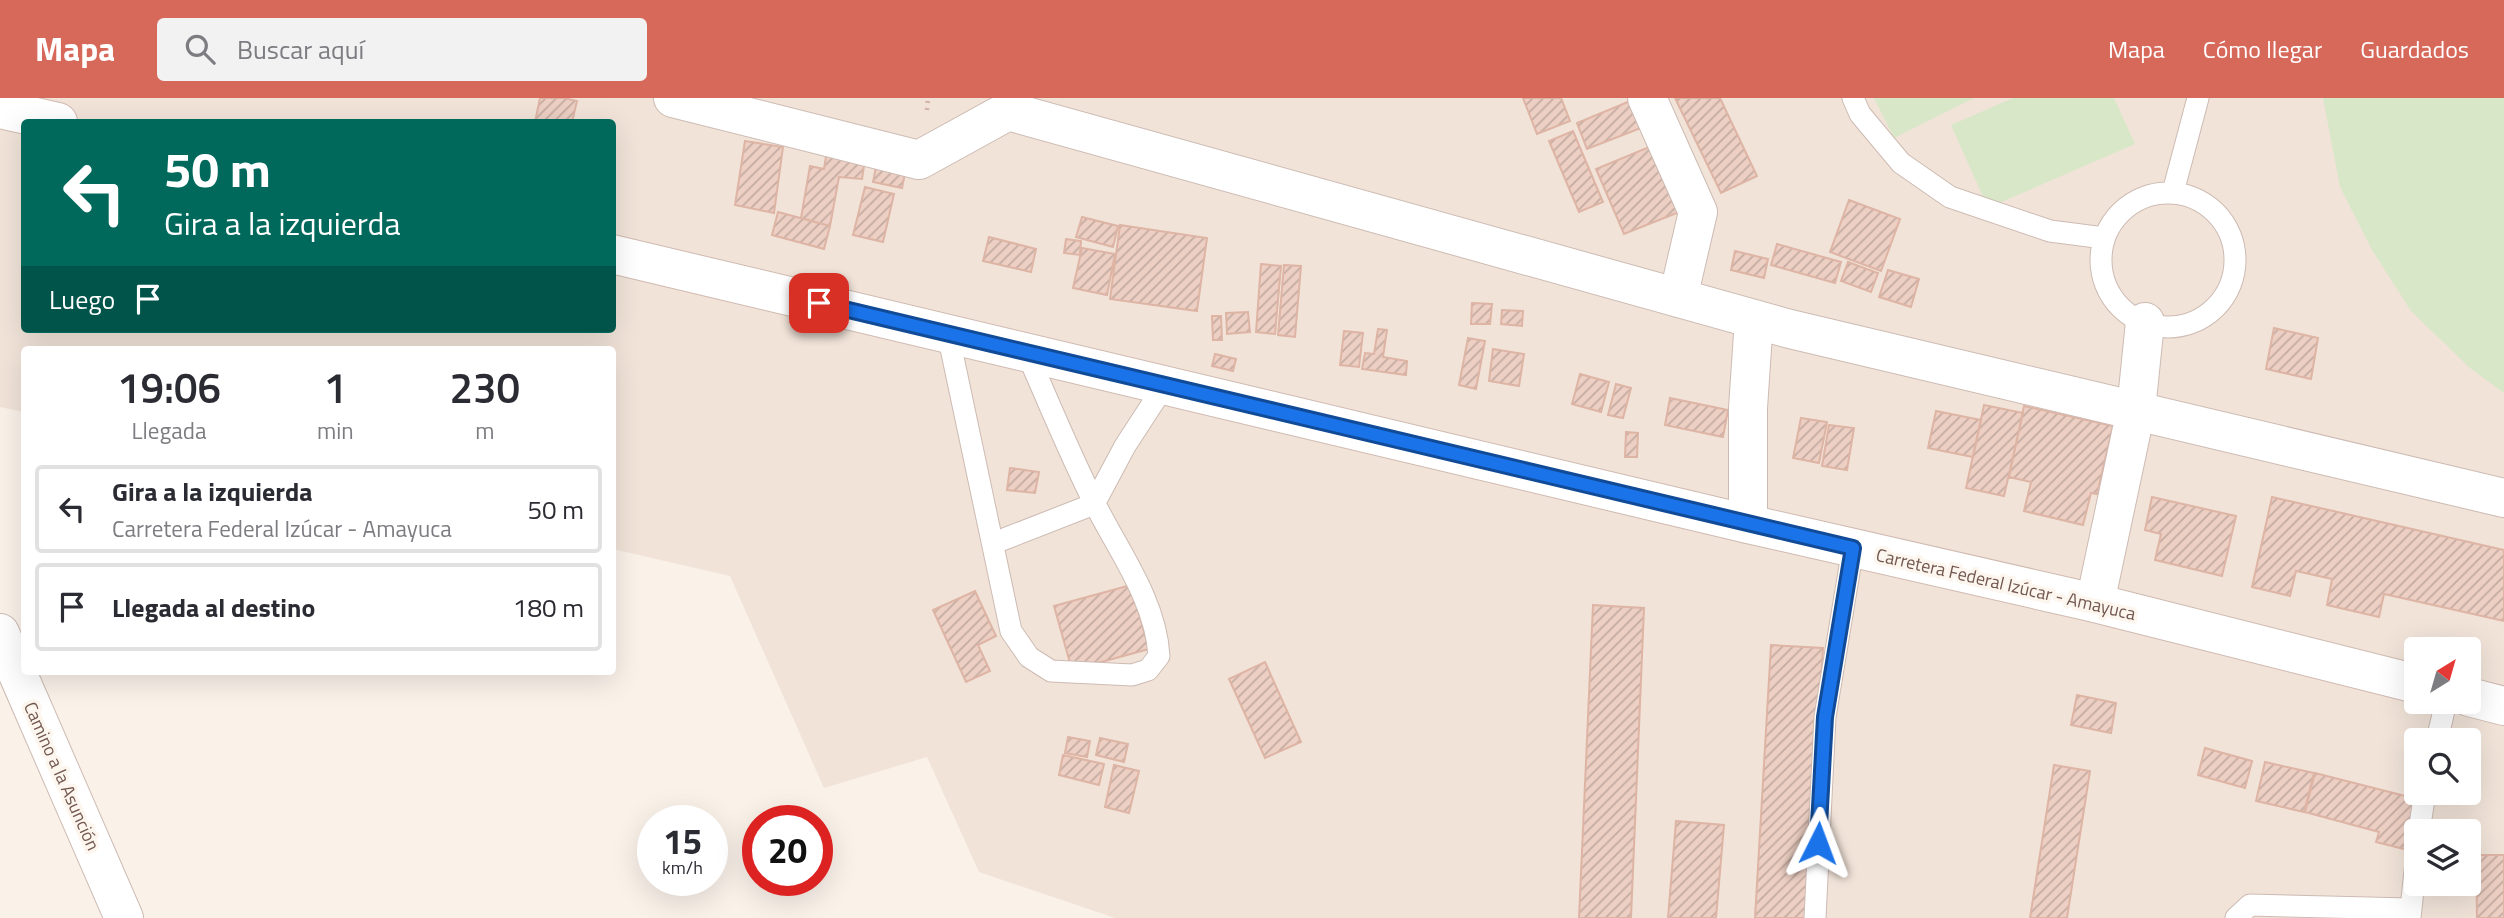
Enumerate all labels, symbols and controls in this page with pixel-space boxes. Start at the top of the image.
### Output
search box [157,18,647,81]
text: Mapa [35,24,115,74]
icon: search [181,30,219,68]
text: Buscar aquí [237,30,364,69]
text: Mapa [2108,31,2165,67]
text: Cómo llegar [2203,31,2322,67]
text: Guardados [2360,31,2469,67]
text: 50 m [164,131,271,206]
icon: left [49,147,140,238]
text: Gira a la izquierda [164,199,400,247]
pin [789,273,849,333]
text: Luego [49,280,115,319]
icon: arrive [129,280,167,318]
icon: arrive [800,284,838,322]
text: 19:06 [117,355,221,419]
text: 1 [324,355,347,419]
text: 230 [450,355,520,419]
text: Llegada [131,413,206,448]
text: min [317,413,354,448]
text: m [475,413,494,448]
text: Gira a la izquierda [112,472,313,511]
icon: left [53,490,91,528]
text: 50 m [527,490,584,529]
text: Carretera Federal Izúcar - Amayuca [112,511,452,546]
street label: Carretera Federal Izúcar - Amayuca [1873,541,2139,627]
icon: arrive [53,588,91,626]
text: Llegada al destino [112,588,315,627]
text: 180 m [513,588,584,627]
north arrow [2404,637,2482,714]
map controls [2404,637,2481,896]
street label: Camino a la Asunción [17,697,107,855]
button: search [2404,728,2481,805]
speed limit sign: 20 [742,805,833,896]
position arrow [1781,806,1855,880]
text: 15 [663,814,702,868]
button: layers [2404,819,2481,896]
text: km/h [662,854,703,881]

